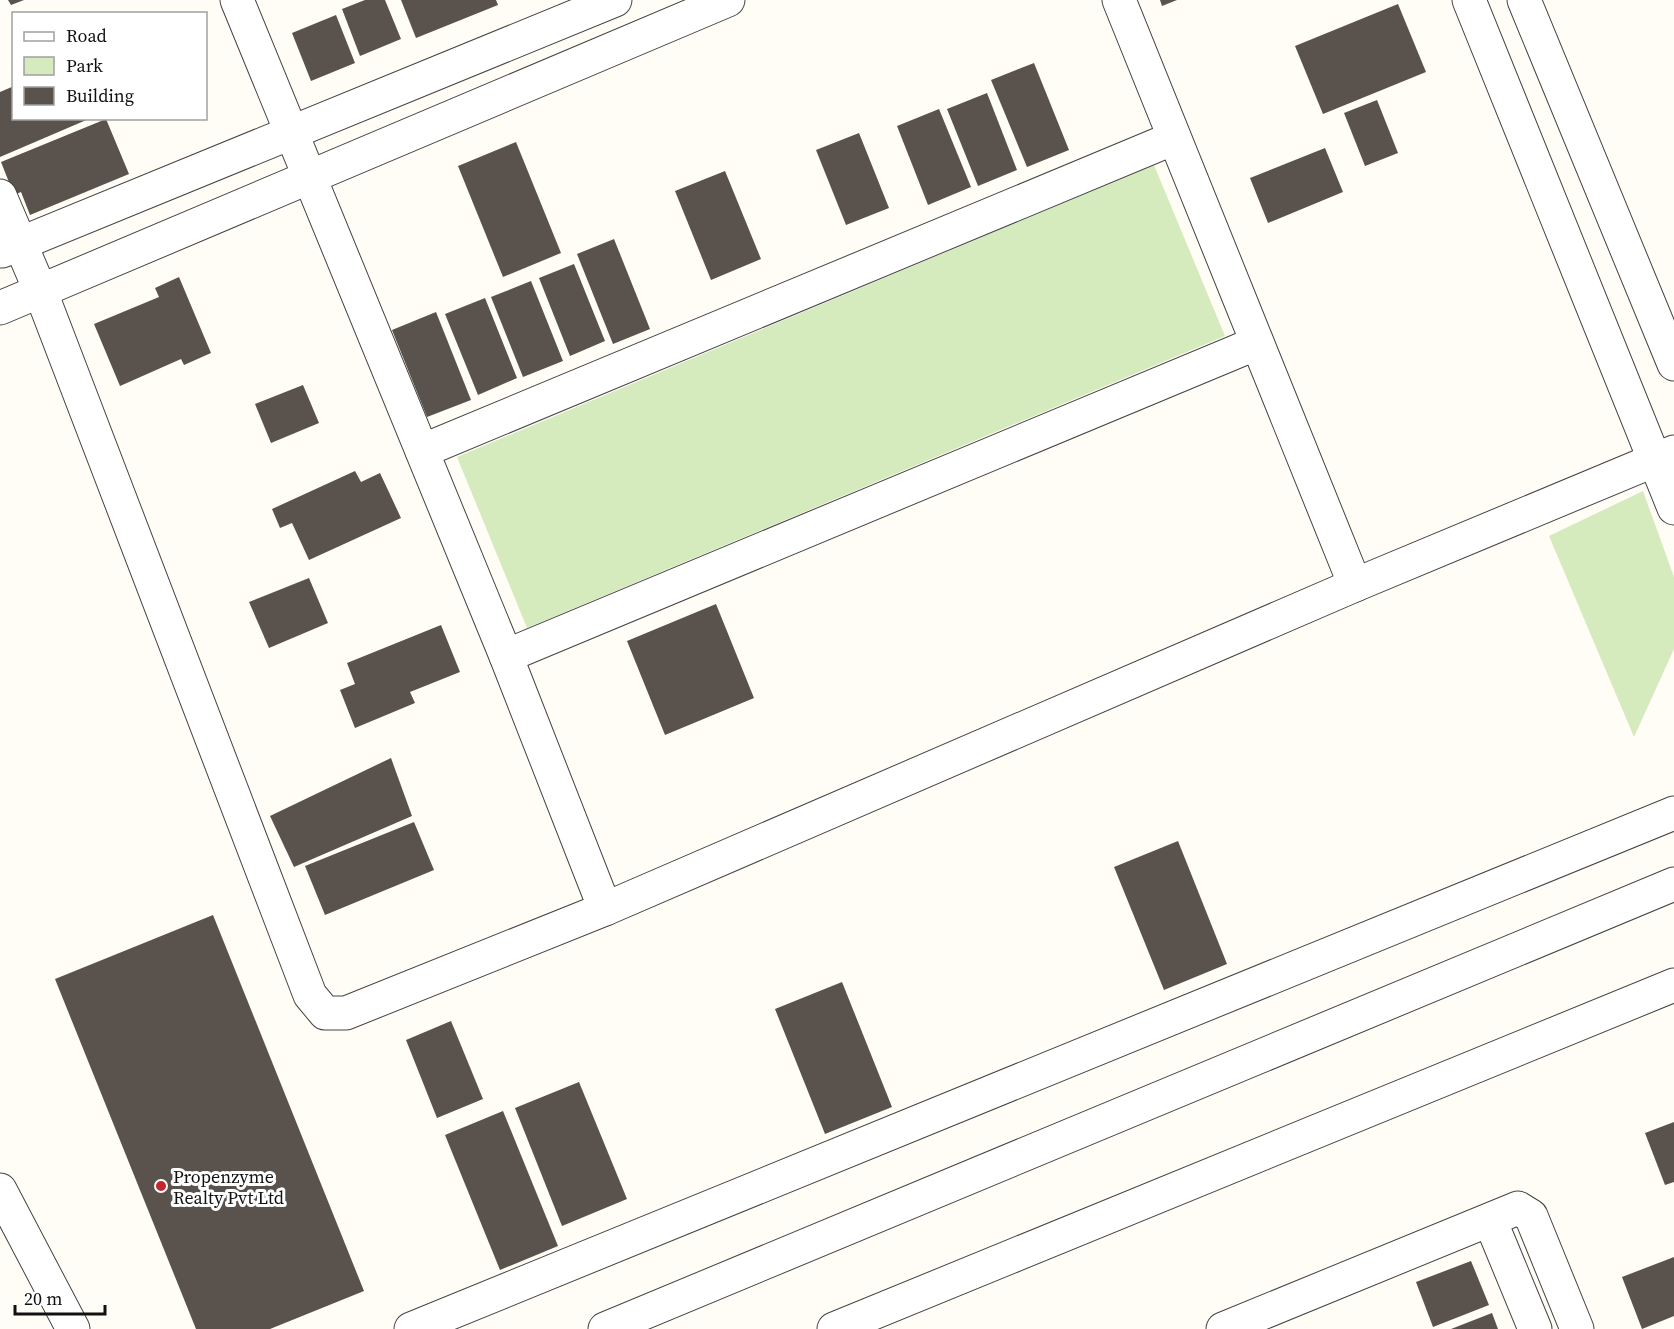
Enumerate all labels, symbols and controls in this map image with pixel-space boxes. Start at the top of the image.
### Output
legend [12,12,207,120]
text: Road [66,23,107,48]
text: Park [66,53,103,78]
text: Building [66,83,134,108]
place label: Propenzyme Realty Pvt Ltd [173,1164,284,1210]
marker: Propenzyme Realty Pvt Ltd [154,1179,168,1193]
scale bar [15,1278,105,1316]
text: 20 m [24,1286,62,1311]

